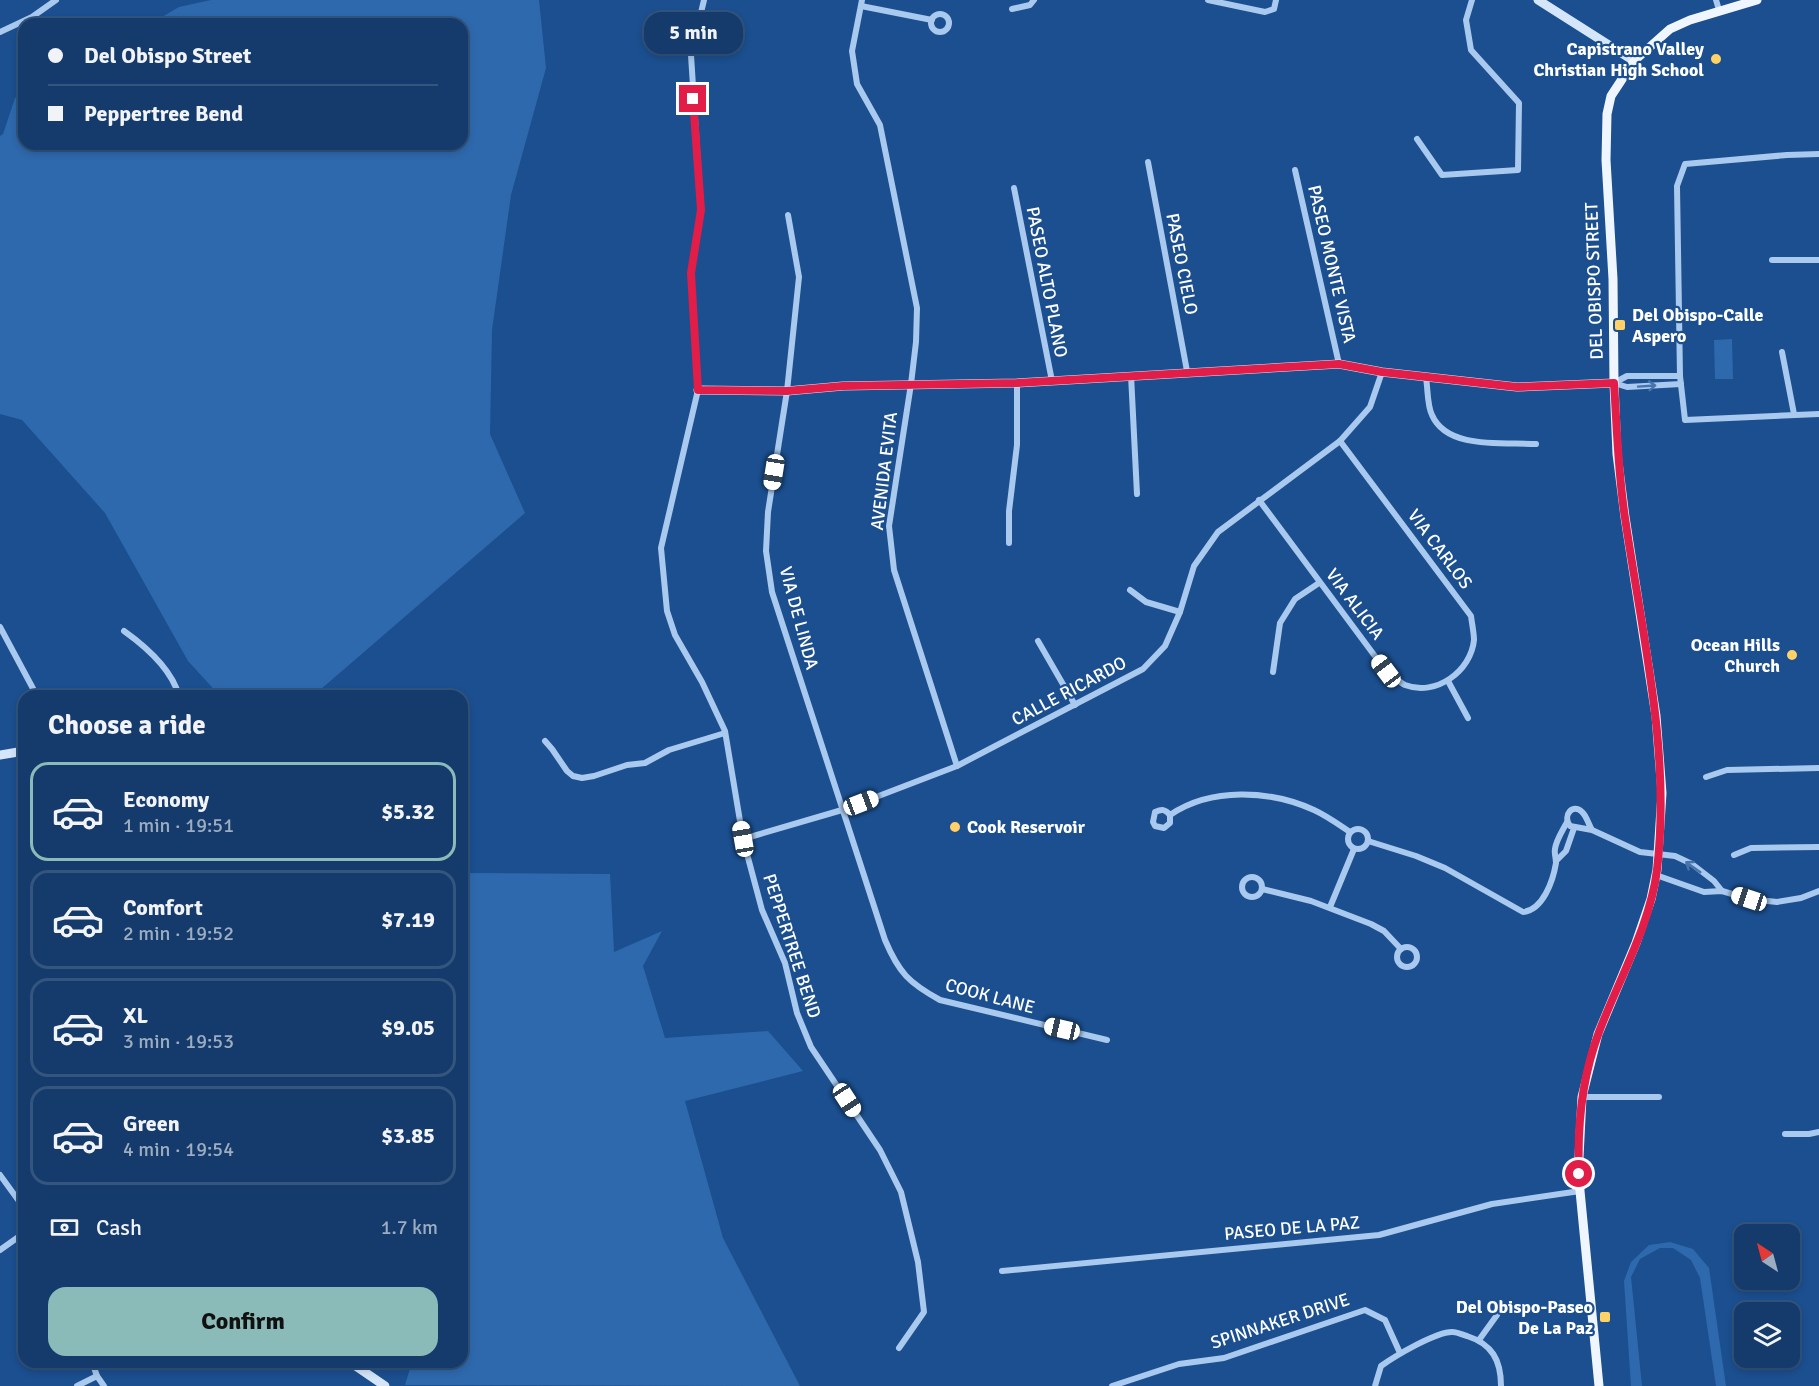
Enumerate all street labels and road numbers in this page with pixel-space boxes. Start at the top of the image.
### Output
street label: PASEO MONTE VISTA [1303,183,1361,345]
street label: DEL OBISPO STREET [1580,202,1608,360]
street label: PASEO ALTO PLANO [1022,205,1072,359]
street label: PASEO CIELO [1161,211,1203,317]
street label: AVENIDA EVITA [866,411,902,531]
street label: VIA CARLOS [1403,505,1477,593]
street label: VIA DE LINDA [775,564,823,672]
street label: VIA ALICIA [1321,564,1389,644]
street label: CALLE RICARDO [1008,652,1130,730]
street label: PEPPERTREE BEND [758,871,826,1021]
street label: COOK LANE [943,973,1037,1019]
street label: PASEO DE LA PAZ [1223,1211,1361,1245]
street label: SPINNAKER DRIVE [1208,1288,1352,1354]

